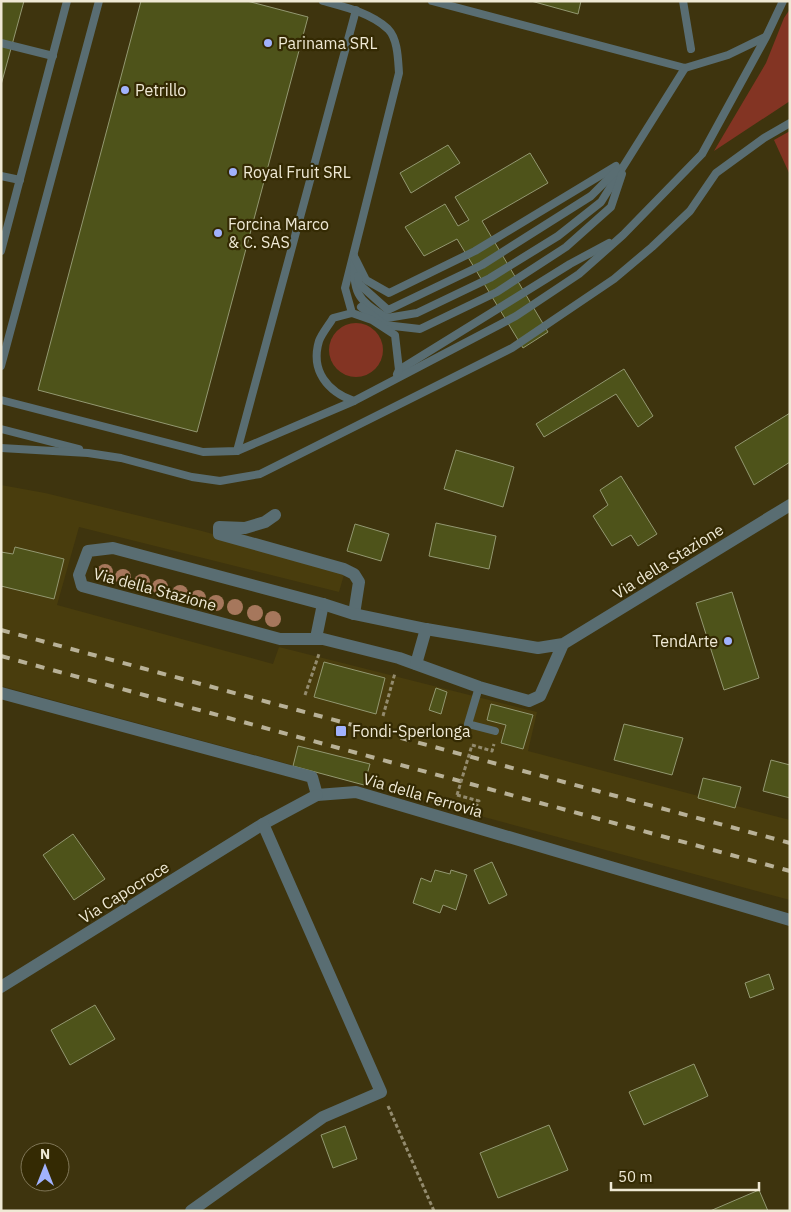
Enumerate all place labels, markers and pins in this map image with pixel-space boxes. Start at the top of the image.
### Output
place label: Parinama SRL [278,33,377,53]
marker: Parinama SRL [262,37,274,49]
place label: Petrillo [135,80,186,100]
marker: Petrillo [119,84,131,96]
place label: Royal Fruit SRL [243,162,351,182]
marker: Royal Fruit SRL [227,166,239,178]
place label: Forcina Marco & C. SAS [228,214,329,252]
marker: Forcina Marco & C. SAS [212,227,224,239]
place label: TendArte [652,631,718,651]
marker: TendArte [722,635,734,647]
place label: Fondi-Sperlonga [352,721,471,741]
marker: Fondi-Sperlonga [334,724,348,738]

